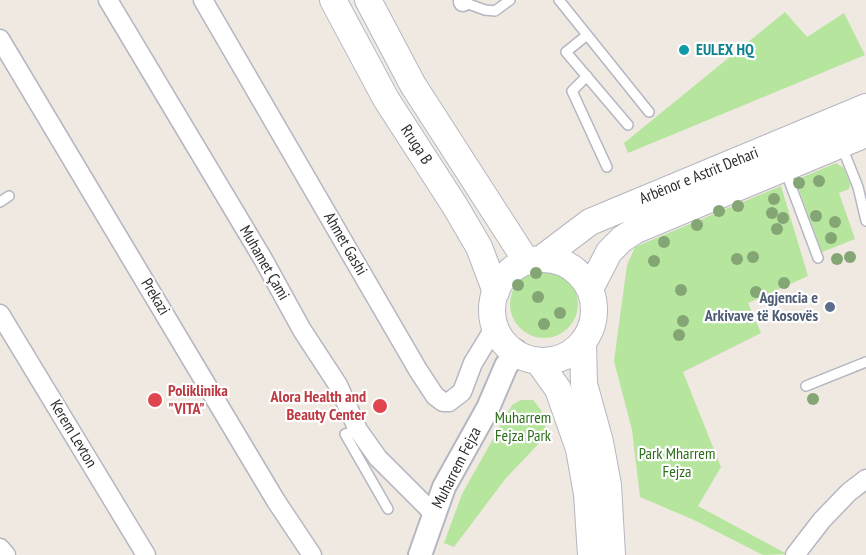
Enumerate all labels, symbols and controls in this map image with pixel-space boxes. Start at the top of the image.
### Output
place label: EULEX HQ [696,40,754,60]
marker: EULEX HQ [677,43,691,57]
street label: Rruga B [396,122,436,168]
street label: Arbënor e Astrit Dehari [637,143,761,209]
street label: Ahmet Gashi [319,209,371,279]
street label: Muhamet Çami [235,222,293,304]
street label: Prekazi [137,275,173,319]
place label: Agjencia e Arkivave të Kosovës [705,288,818,326]
marker: Agjencia e Arkivave të Kosovës [823,300,837,314]
place label: Poliklinika "VITA" [168,381,228,419]
place label: Alora Health and Beauty Center [270,387,366,425]
marker: Poliklinika "VITA" [146,391,164,409]
street label: Kerem Levton [45,397,101,471]
marker: Alora Health and Beauty Center [371,397,389,415]
park label: Muharrem Fejza Park [495,408,551,446]
street label: Muharrem Fejza [428,424,486,512]
park label: Park Mharrem Fejza [639,444,715,482]

